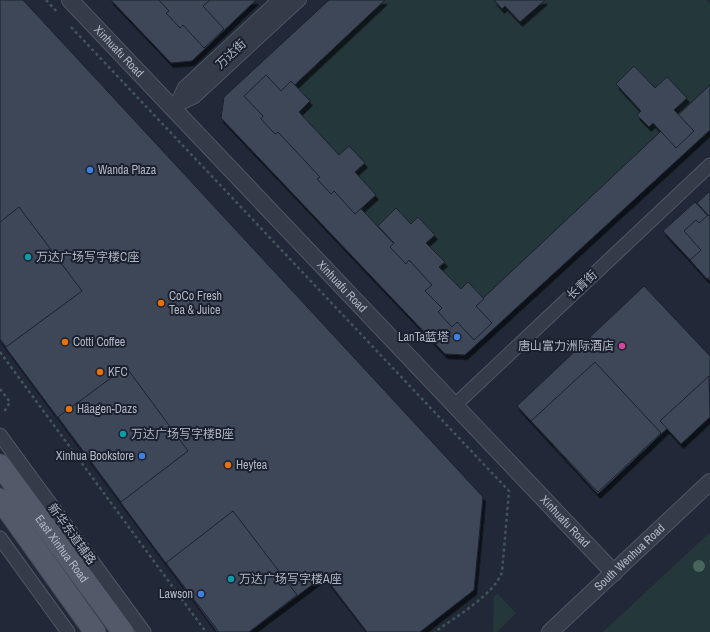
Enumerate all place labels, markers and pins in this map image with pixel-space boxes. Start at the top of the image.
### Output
place label: Wanda Plaza [98,162,157,178]
marker: Wanda Plaza [85,165,95,175]
place label: 万达广场写字楼C座 [36,249,139,265]
marker: 万达广场写字楼C座 [23,252,33,262]
place label: CoCo Fresh Tea & Juice [169,288,222,318]
marker: CoCo Fresh Tea & Juice [156,298,166,308]
place label: LanTa蓝塔 [398,329,449,345]
marker: LanTa蓝塔 [452,332,462,342]
place label: Cotti Coffee [73,334,125,350]
marker: Cotti Coffee [60,337,70,347]
place label: 唐山富力洲际酒店 [518,338,614,354]
marker: 唐山富力洲际酒店 [617,341,627,351]
place label: KFC [108,364,128,380]
marker: KFC [95,367,105,377]
place label: Häagen-Dazs [77,401,137,417]
marker: Häagen-Dazs [64,404,74,414]
place label: 万达广场写字楼B座 [131,426,234,442]
marker: 万达广场写字楼B座 [118,429,128,439]
place label: Xinhua Bookstore [56,448,134,464]
marker: Xinhua Bookstore [137,451,147,461]
place label: Heytea [236,457,268,473]
marker: Heytea [223,460,233,470]
place label: 万达广场写字楼A座 [239,571,342,587]
marker: 万达广场写字楼A座 [226,574,236,584]
place label: Lawson [159,586,193,602]
marker: Lawson [196,589,206,599]

